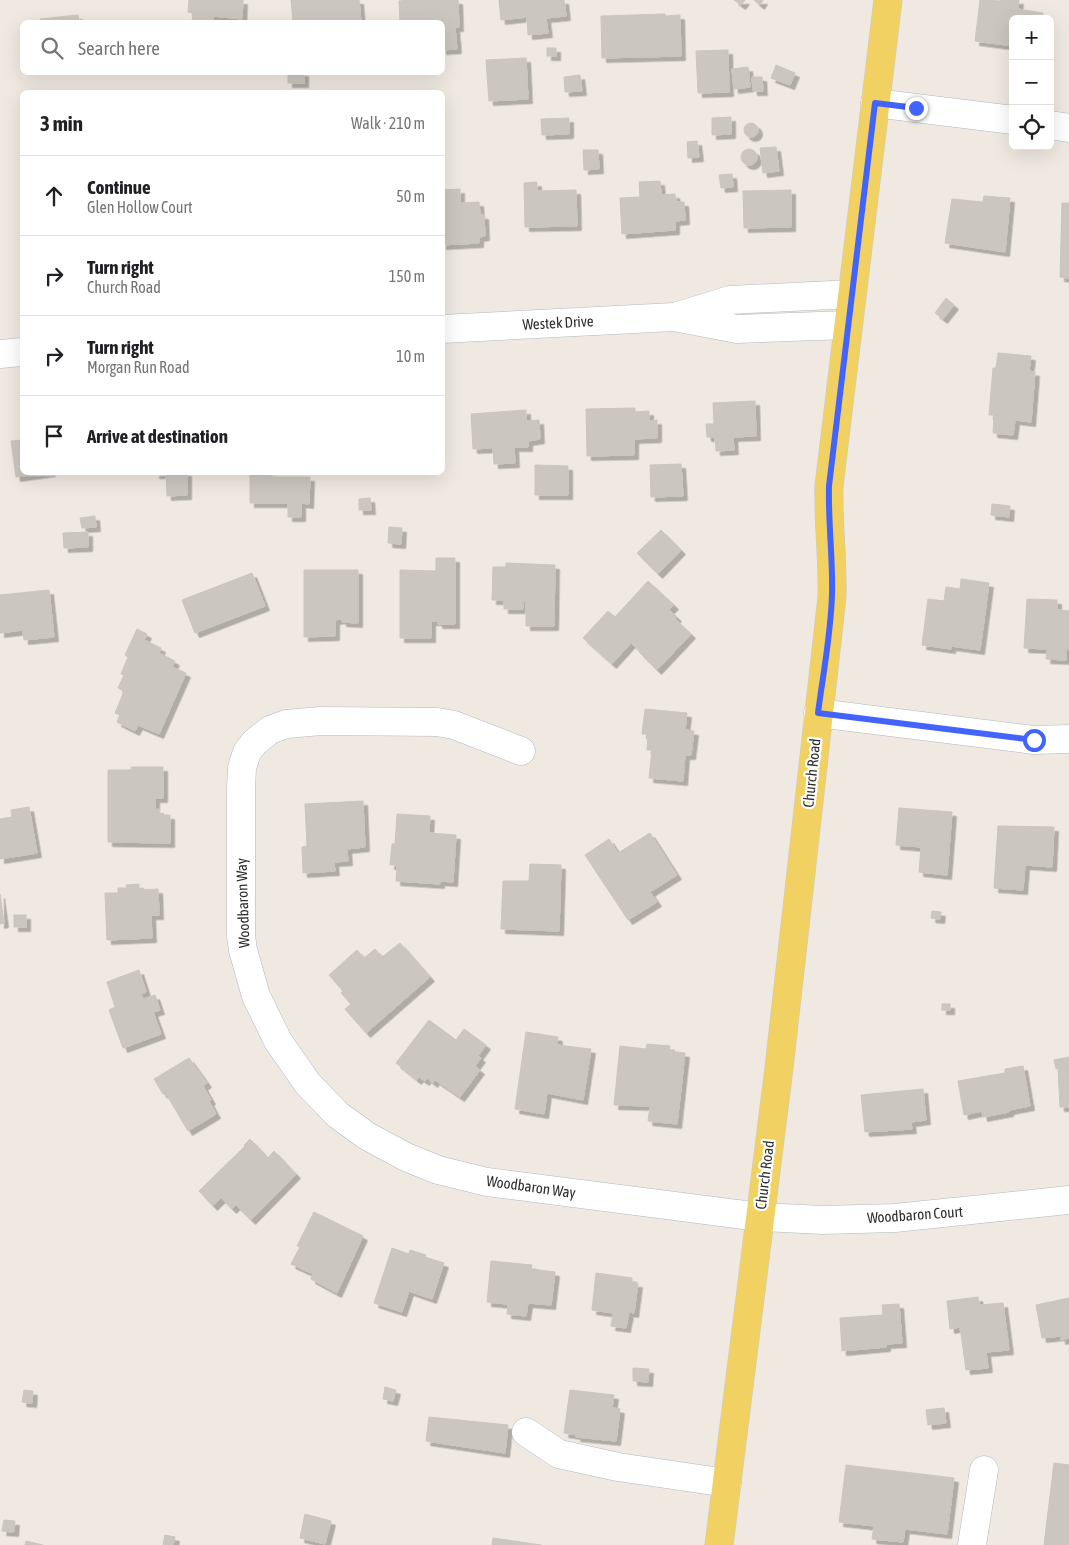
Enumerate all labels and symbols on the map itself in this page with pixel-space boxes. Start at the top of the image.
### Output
route end [905,97,928,120]
street label: Westek Drive [522,312,594,333]
route start [1023,729,1046,752]
street label: Church Road [799,738,824,808]
street label: Woodbaron Way [232,858,253,948]
street label: Church Road [752,1140,777,1210]
street label: Woodbaron Way [485,1172,577,1201]
street label: Woodbaron Court [866,1203,964,1226]

